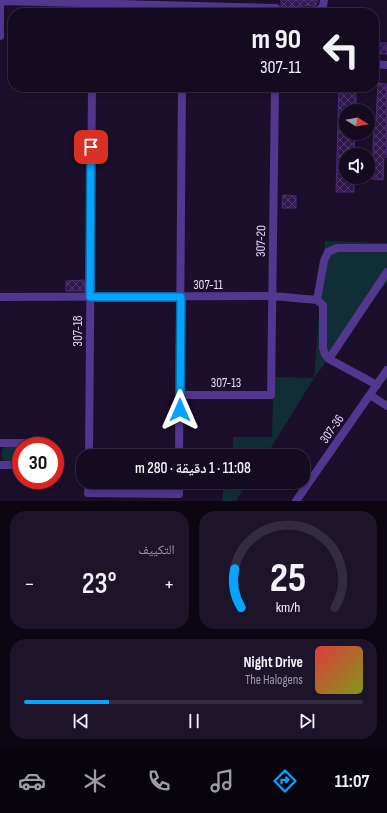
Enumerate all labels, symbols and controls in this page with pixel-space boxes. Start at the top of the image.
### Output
text: 90 m [251,23,301,56]
icon: left [315,24,367,76]
text: 307-11 [260,57,301,78]
north arrow [339,104,375,140]
map controls [339,104,375,184]
pin [74,130,108,164]
icon: arrive [80,136,102,158]
button: sound [339,148,375,184]
street label: 307-20 [253,225,269,257]
street label: 307-11 [193,277,223,293]
street label: 307-18 [70,315,86,346]
street label: 307-13 [211,375,241,391]
position arrow [159,389,201,431]
street label: 307-36 [316,411,348,447]
speed limit sign: 30 [12,437,64,489]
text: 11:08 · 1 دقيقة · 280 m [135,459,251,478]
text: التكييف [138,542,175,558]
text: 25 [270,554,306,603]
text: 23° [82,566,117,602]
text: − [24,571,35,598]
text: + [164,571,175,598]
text: km/h [275,599,300,616]
text: Night Drive [244,653,303,672]
text: The Halogens [245,672,303,688]
icon: previous [70,710,92,732]
icon: pause [183,710,205,732]
icon: next [296,710,318,732]
icon: car [18,767,46,795]
icon: climate [81,767,109,795]
icon: phone [145,767,173,795]
icon: music [208,767,236,795]
icon: directions [271,767,299,795]
text: 11:07 [335,771,369,792]

